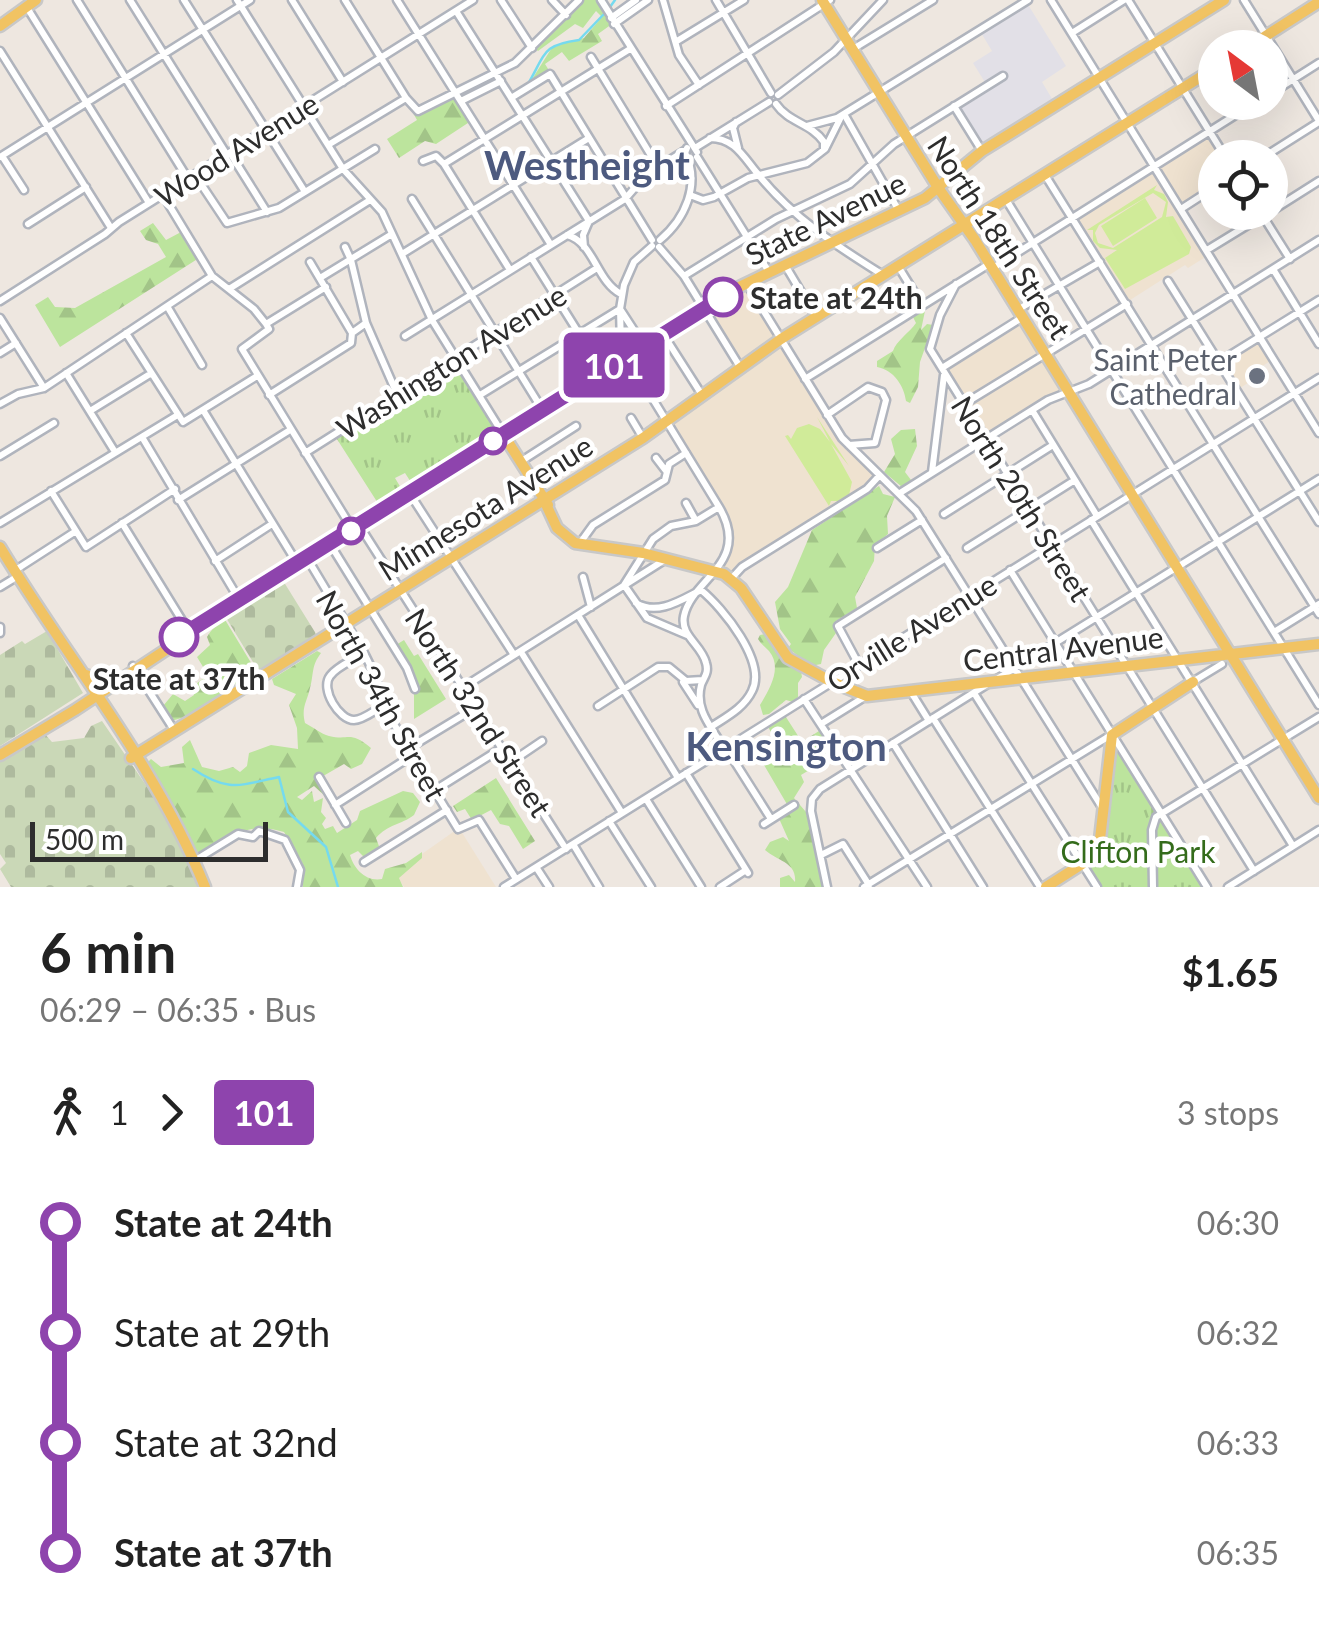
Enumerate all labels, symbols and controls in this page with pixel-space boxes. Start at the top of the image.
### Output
north arrow [1198,30,1288,120]
map controls [1198,30,1288,230]
street label: Wood Avenue [148,84,324,214]
street label: North 18th Street [921,129,1079,345]
button: locate [1198,140,1288,230]
district label: Westheight [484,141,690,189]
street label: State Avenue [739,164,911,272]
street label: Washington Avenue [330,276,572,446]
marker: State at 24th [704,278,742,316]
place label: State at 24th [750,279,923,315]
line badge: 101 [556,332,672,398]
place label: Saint Peter Cathedral [1093,341,1237,411]
text: 101 [584,344,644,386]
marker: Saint Peter Cathedral [1246,365,1268,387]
street label: North 20th Street [945,389,1100,607]
street label: Minnesota Avenue [371,427,599,587]
unlabelled marker [480,428,506,454]
unlabelled marker [338,518,364,544]
street label: Orville Avenue [819,566,1003,698]
street label: North 34th Street [309,584,455,806]
street label: North 32nd Street [398,601,560,823]
marker: State at 37th [160,618,198,656]
street label: Central Avenue [961,618,1165,678]
place label: State at 37th [93,660,265,696]
district label: Kensington [685,722,887,770]
scale bar [30,817,268,861]
text: 500 m [45,822,124,856]
park label: Clifton Park [1061,833,1216,869]
text: 6 min [40,919,176,985]
text: $1.65 [1182,949,1279,995]
text: 06:29 – 06:35 · Bus [40,990,316,1029]
icon: walk [40,1085,95,1140]
icon: forward [144,1085,199,1140]
text: 101 [234,1091,294,1133]
text: 1 [110,1093,129,1132]
text: 3 stops [1177,1093,1279,1132]
text: State at 24th [114,1199,333,1245]
text: 06:30 [1197,1203,1279,1242]
text: State at 29th [114,1309,330,1355]
text: 06:32 [1197,1313,1279,1352]
text: State at 32nd [114,1419,338,1465]
text: 06:33 [1197,1423,1279,1462]
text: State at 37th [114,1529,333,1575]
text: 06:35 [1197,1533,1279,1572]

